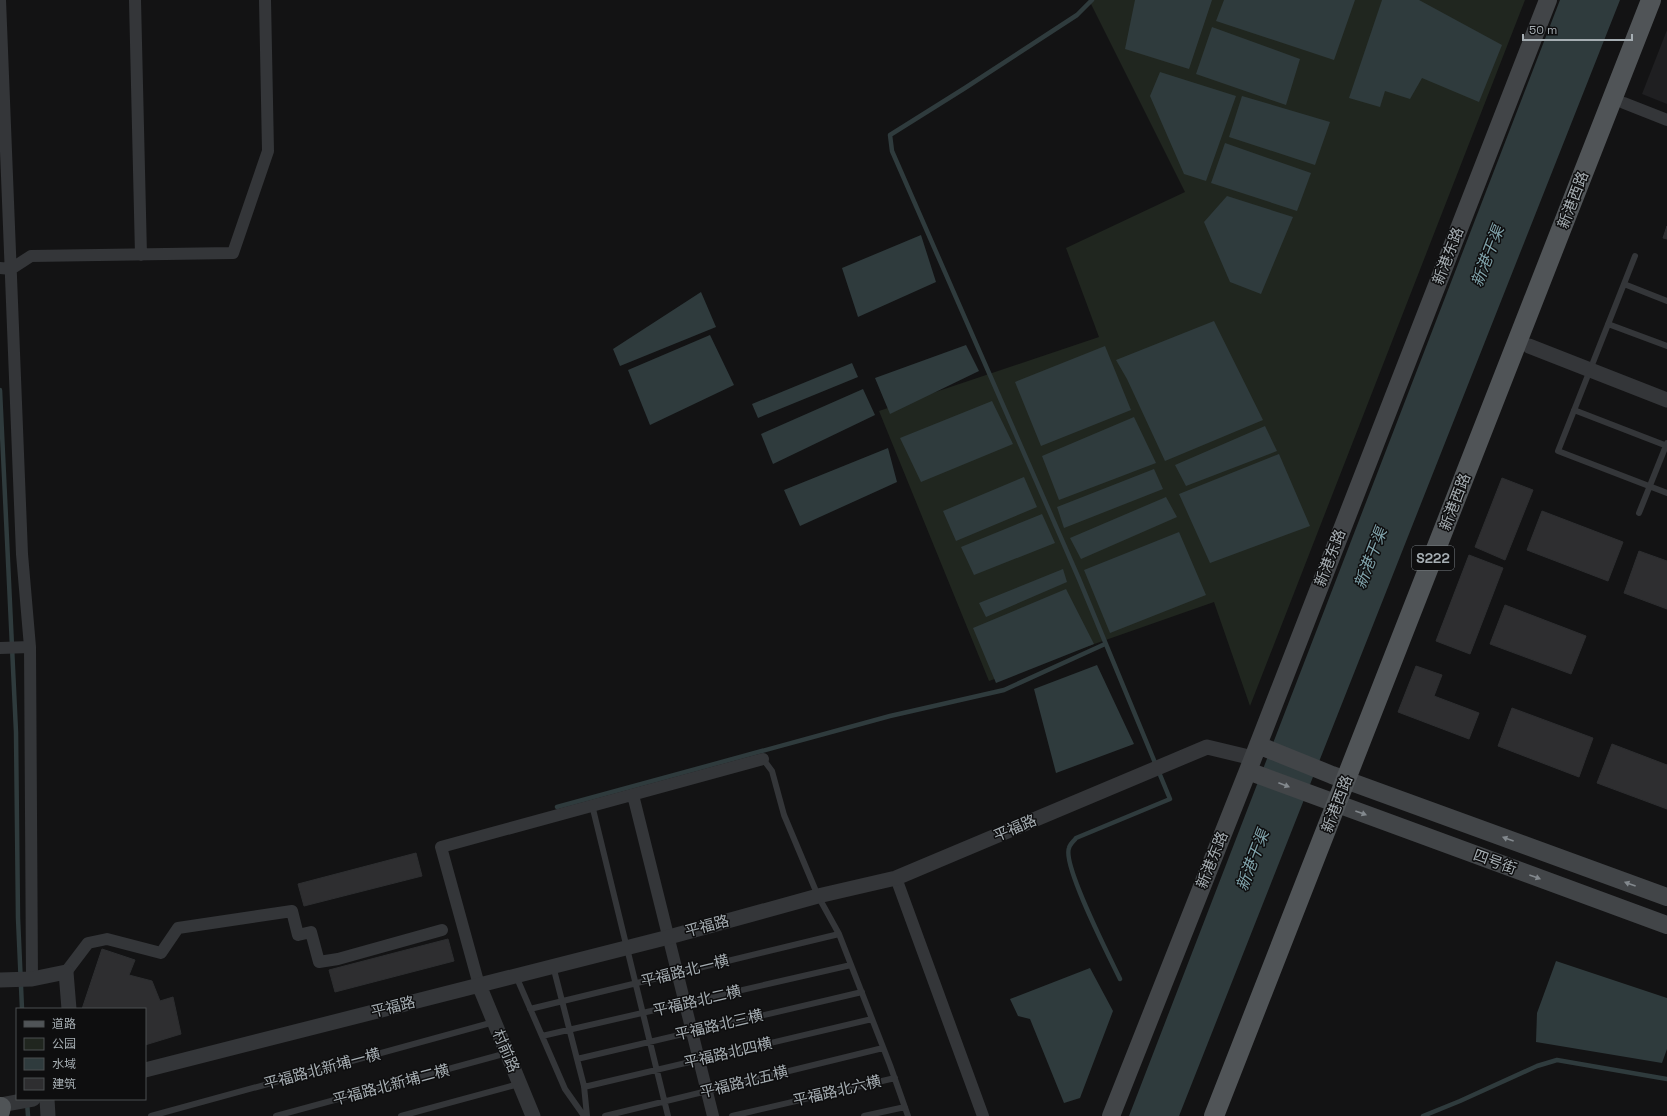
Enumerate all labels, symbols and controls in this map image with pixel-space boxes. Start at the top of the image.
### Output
scale bar [1523,16,1632,42]
text: 50 m [1529,22,1557,38]
street label: 新港西路 [1553,168,1592,231]
water label: 新港干渠 [1466,221,1509,290]
street label: 新港东路 [1428,224,1467,287]
street label: 新港西路 [1435,470,1474,533]
water label: 新港干渠 [1349,523,1392,592]
street label: 新港东路 [1310,526,1349,589]
road number: S222 [1412,546,1454,570]
street label: 新港西路 [1317,772,1356,835]
one-way arrow [1279,782,1291,788]
street label: 平福路 [990,810,1039,845]
one-way arrow [1355,811,1367,817]
water label: 新港干渠 [1231,825,1274,894]
street label: 新港东路 [1191,828,1232,891]
one-way arrow [1502,836,1514,842]
street label: 四号街 [1471,845,1520,878]
one-way arrow [1530,874,1542,880]
one-way arrow [1624,880,1636,886]
street label: 平福路 [683,911,731,941]
street label: 平福路北一横 [639,950,731,991]
street label: 平福路北二横 [651,981,743,1020]
street label: 平福路 [369,992,417,1021]
street label: 平福路北三横 [673,1005,765,1044]
legend [16,1008,146,1100]
text: 道路 [52,1016,76,1032]
street label: 村前路 [489,1026,524,1075]
street label: 平福路北四横 [682,1033,774,1072]
text: 公园 [52,1036,76,1052]
street label: 平福路北新埔一横 [261,1044,382,1093]
text: 水域 [52,1056,76,1072]
street label: 平福路北新埔二横 [330,1060,451,1109]
street label: 平福路北五横 [698,1061,790,1102]
street label: 平福路北六横 [791,1071,883,1110]
text: 建筑 [52,1076,76,1092]

